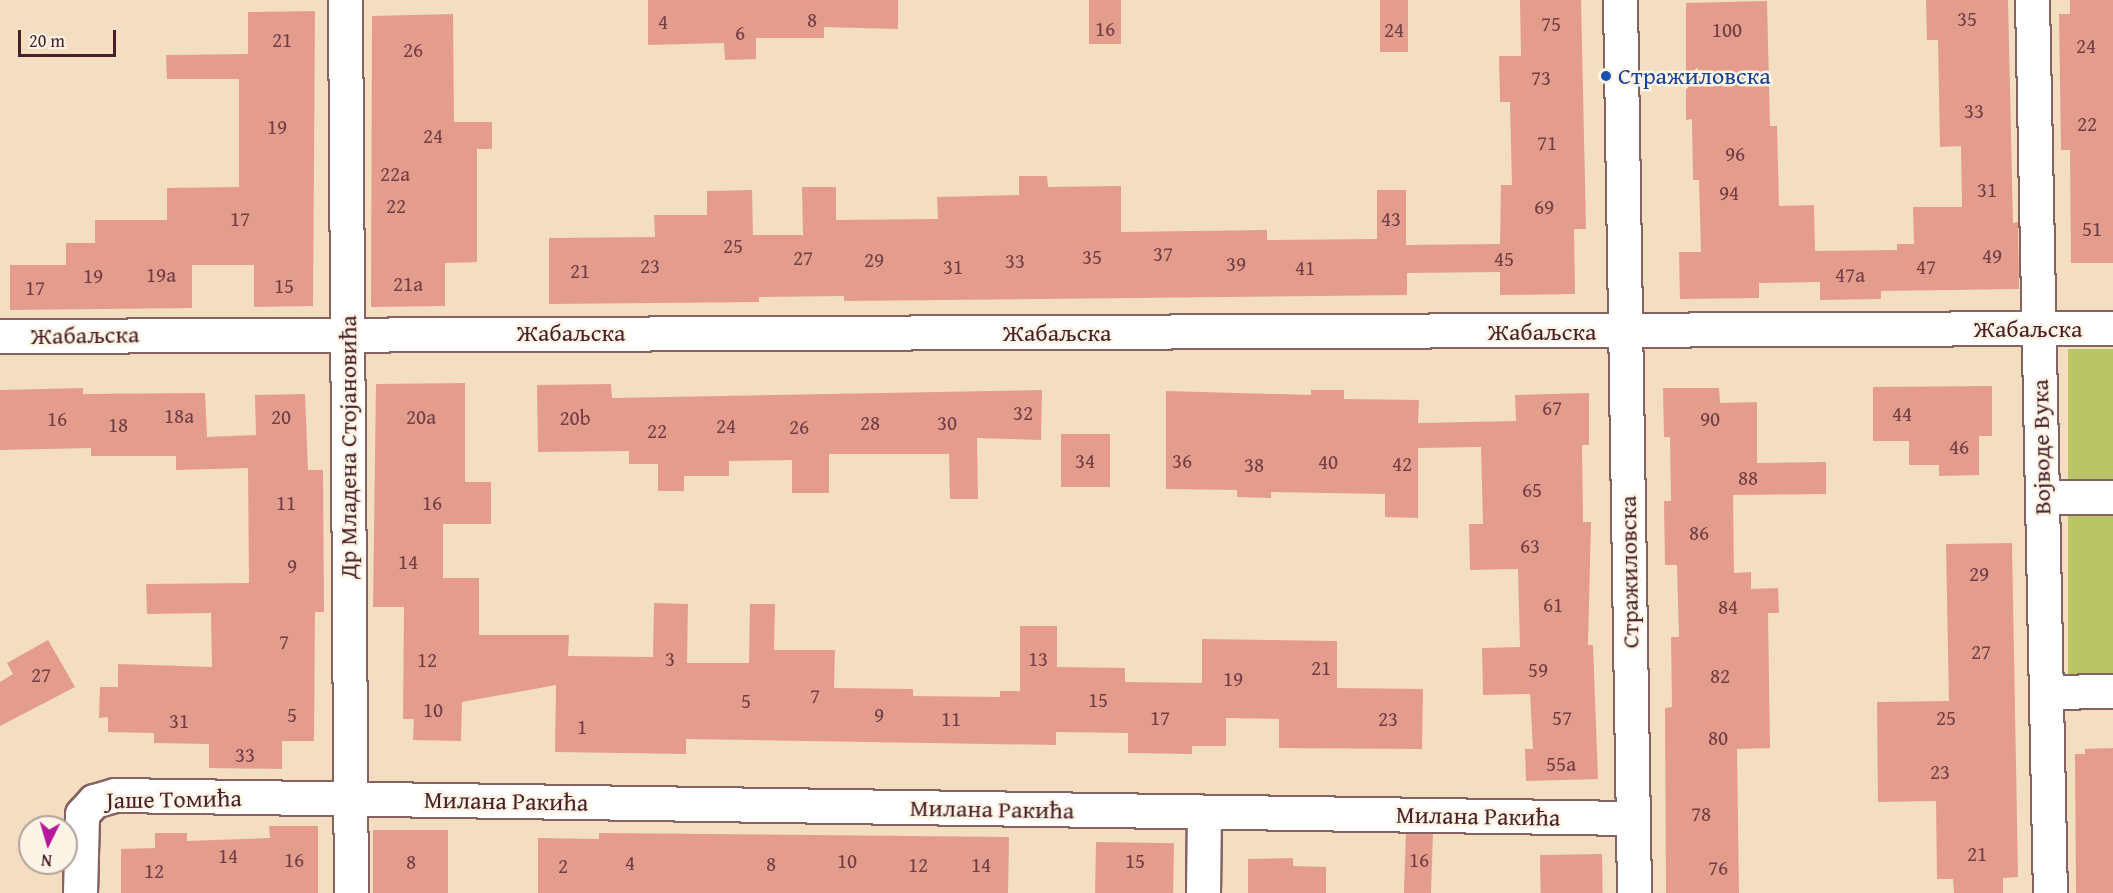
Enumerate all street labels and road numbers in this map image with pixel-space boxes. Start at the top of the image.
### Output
street label: Др Младена Стојановића [334,315,362,579]
street label: Жабаљска [1974,315,2082,343]
street label: Жабаљска [1488,318,1596,346]
street label: Жабаљска [517,319,625,347]
street label: Жабаљска [1003,319,1111,347]
street label: Жабаљска [30,320,140,350]
street label: Војводе Вука [2025,379,2057,515]
street label: Стражиловска [1613,495,1645,649]
street label: Јаше Томића [106,783,242,815]
street label: Милана Ракића [424,785,588,817]
street label: Милана Ракића [910,793,1074,825]
street label: Милана Ракића [1396,800,1560,832]

